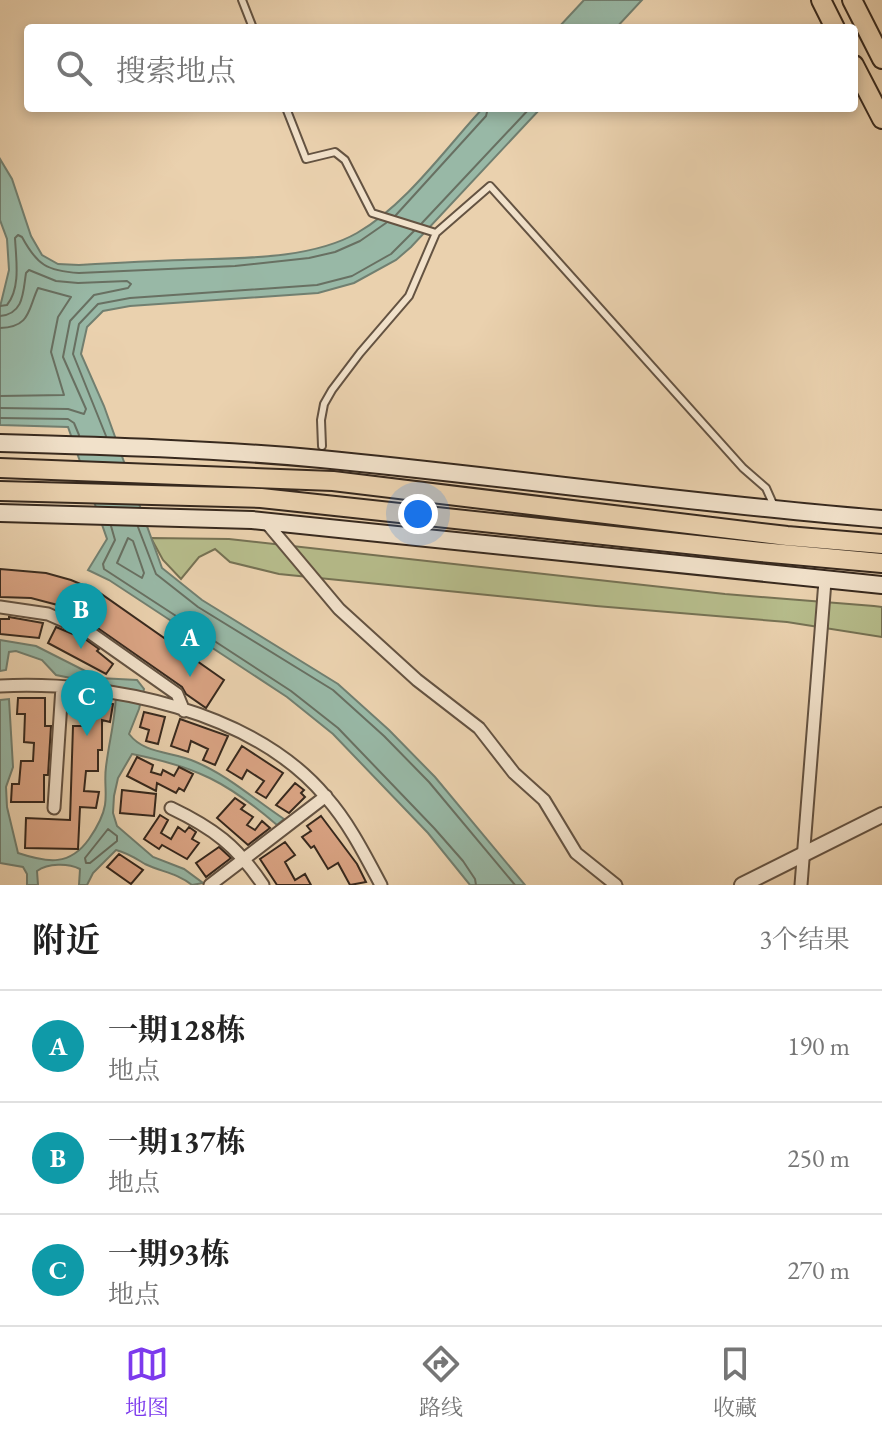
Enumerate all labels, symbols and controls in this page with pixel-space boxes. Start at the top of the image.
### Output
search box [24,24,858,112]
icon: search [52,46,96,90]
text: 搜索地点 [116,51,236,90]
your location [398,494,438,534]
pin: B [55,583,107,649]
pin: A [164,611,216,677]
pin: C [61,670,113,736]
text: 附近 [32,918,100,962]
text: 3个结果 [760,922,850,956]
text: 一期128栋 [108,1010,246,1049]
text: A [49,1029,67,1063]
text: 190 m [787,1029,850,1063]
text: 地点 [108,1053,160,1087]
text: 一期137栋 [108,1122,246,1161]
text: B [50,1141,66,1175]
text: 250 m [787,1141,850,1175]
text: 地点 [108,1165,160,1199]
text: 一期93栋 [108,1234,230,1273]
text: C [49,1253,67,1287]
text: 270 m [787,1253,850,1287]
text: 地点 [108,1277,160,1311]
tab: 地图 [125,1342,169,1422]
tab: 路线 [419,1342,463,1422]
tab: 收藏 [713,1342,757,1422]

